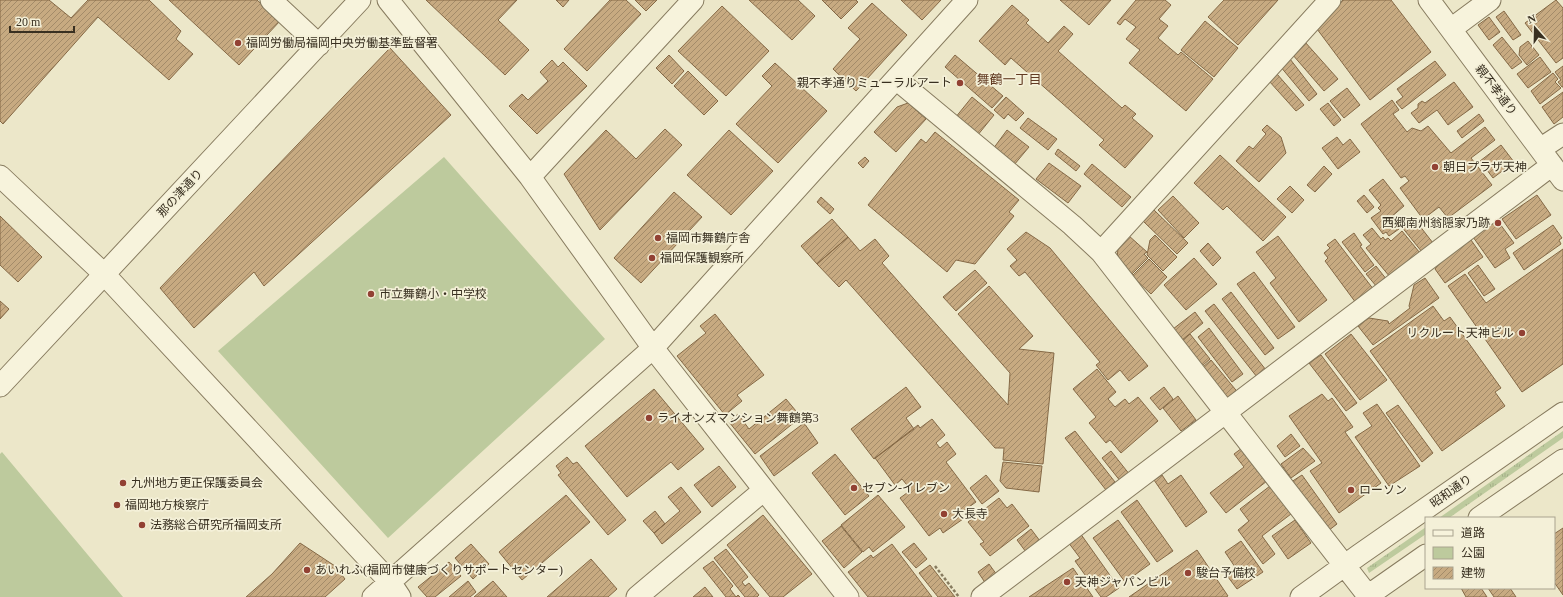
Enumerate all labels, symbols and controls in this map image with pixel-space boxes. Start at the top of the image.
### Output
scale bar [10,8,74,34]
north arrow [1515,8,1555,48]
text: N [1526,12,1537,26]
text: 20 m [16,15,41,29]
place label: 福岡労働局福岡中央労働基準監督署 [246,36,438,50]
marker: 福岡労働局福岡中央労働基準監督署 [233,38,243,48]
street label: 親不孝通り [1472,62,1520,118]
district label: 舞鶴一丁目 [976,72,1042,87]
place label: 親不孝通りミューラルアート [797,76,952,90]
marker: 親不孝通りミューラルアート [955,78,965,88]
place label: 朝日プラザ天神 [1443,160,1527,174]
marker: 朝日プラザ天神 [1430,162,1440,172]
street label: 那の津通り [154,166,206,220]
place label: 西郷南州翁隠家乃跡 [1382,216,1490,230]
marker: 西郷南州翁隠家乃跡 [1493,218,1503,228]
place label: 福岡市舞鶴庁舎 [666,231,750,245]
marker: 福岡市舞鶴庁舎 [653,233,663,243]
place label: 福岡保護観察所 [660,251,744,265]
marker: 福岡保護観察所 [647,253,657,263]
place label: 市立舞鶴小・中学校 [379,287,487,301]
marker: 市立舞鶴小・中学校 [366,289,376,299]
place label: リクルート天神ビル [1406,326,1514,340]
marker: リクルート天神ビル [1517,328,1527,338]
place label: ライオンズマンション舞鶴第3 [657,411,819,425]
marker: ライオンズマンション舞鶴第3 [644,413,654,423]
street label: 昭和通り [1427,471,1475,511]
place label: 九州地方更正保護委員会 [131,476,263,490]
marker: 九州地方更正保護委員会 [118,478,128,488]
place label: セブン-イレブン [862,481,950,495]
marker: セブン-イレブン [849,483,859,493]
place label: ローソン [1359,483,1407,497]
marker: ローソン [1346,485,1356,495]
place label: 福岡地方検察庁 [125,498,209,512]
marker: 福岡地方検察庁 [112,500,122,510]
place label: 大長寺 [952,507,988,521]
marker: 大長寺 [939,509,949,519]
legend [1425,517,1555,589]
place label: 法務総合研究所福岡支所 [150,518,282,532]
marker: 法務総合研究所福岡支所 [137,520,147,530]
text: 道路 [1461,526,1485,540]
text: 公園 [1461,546,1485,560]
place label: あいれふ(福岡市健康づくりサポートセンター) [315,563,563,577]
marker: あいれふ(福岡市健康づくりサポートセンター) [302,565,312,575]
place label: 駿台予備校 [1196,566,1256,580]
text: 建物 [1461,566,1485,580]
marker: 駿台予備校 [1183,568,1193,578]
place label: 天神ジャパンビル [1075,575,1171,589]
marker: 天神ジャパンビル [1062,577,1072,587]

